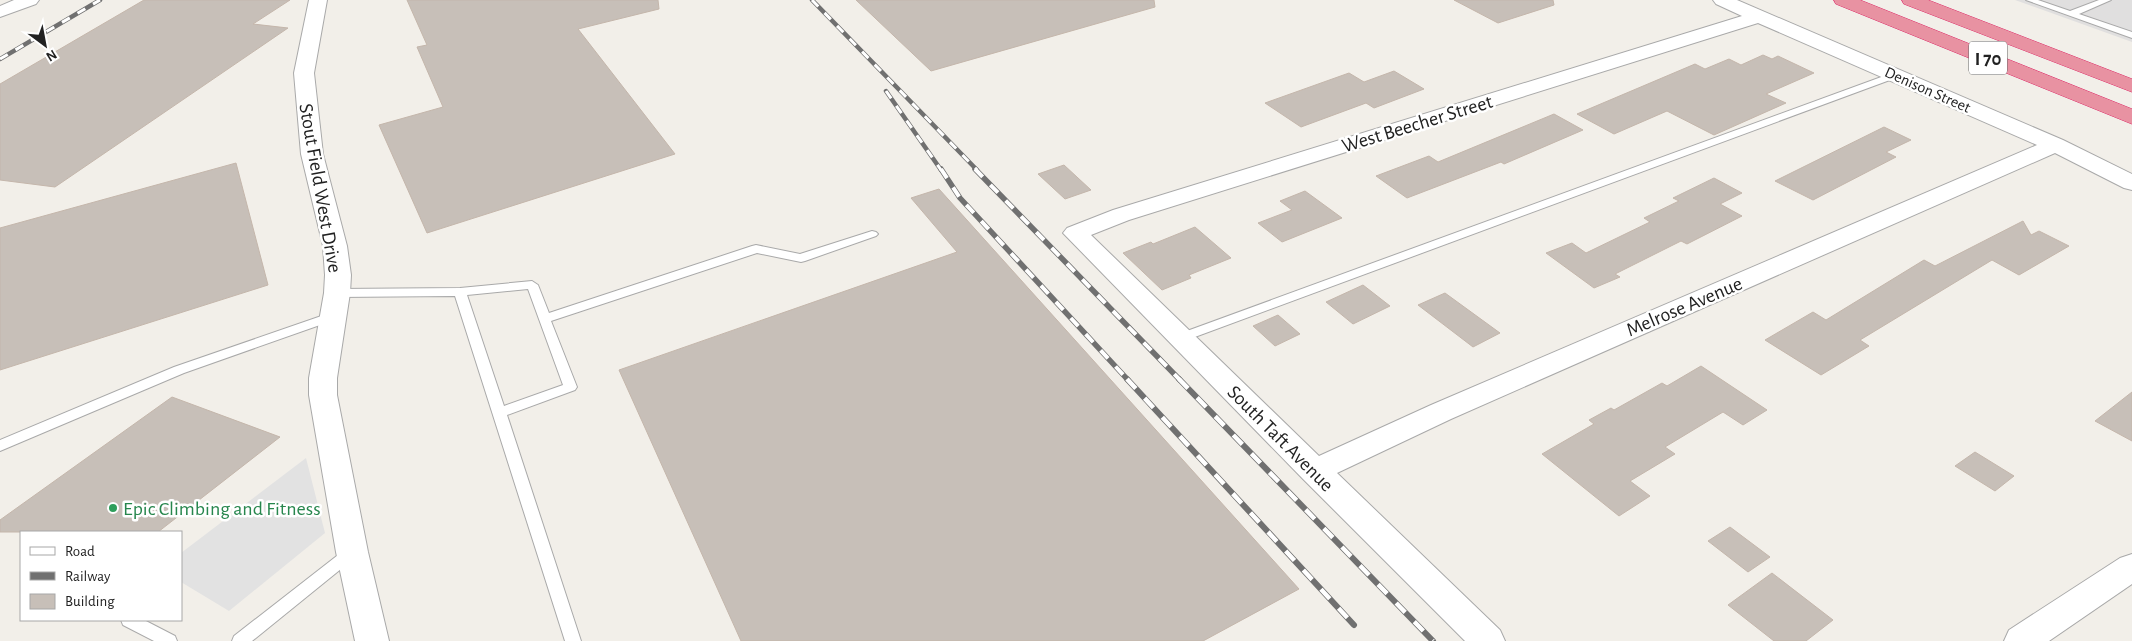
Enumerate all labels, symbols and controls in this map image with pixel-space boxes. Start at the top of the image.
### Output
north arrow [20,20,70,70]
road number: I 70 [1969,42,2007,74]
text: N [44,47,59,64]
street label: Denison Street [1882,64,1973,116]
street label: West Beecher Street [1340,91,1496,156]
street label: Stout Field West Drive [295,102,345,274]
street label: Melrose Avenue [1623,273,1745,340]
street label: South Taft Avenue [1223,382,1337,496]
place label: Epic Climbing and Fitness [123,499,321,519]
marker: Epic Climbing and Fitness [107,502,119,514]
legend [20,531,182,621]
text: Road [65,544,95,559]
text: Railway [65,569,111,584]
text: Building [65,594,115,609]

